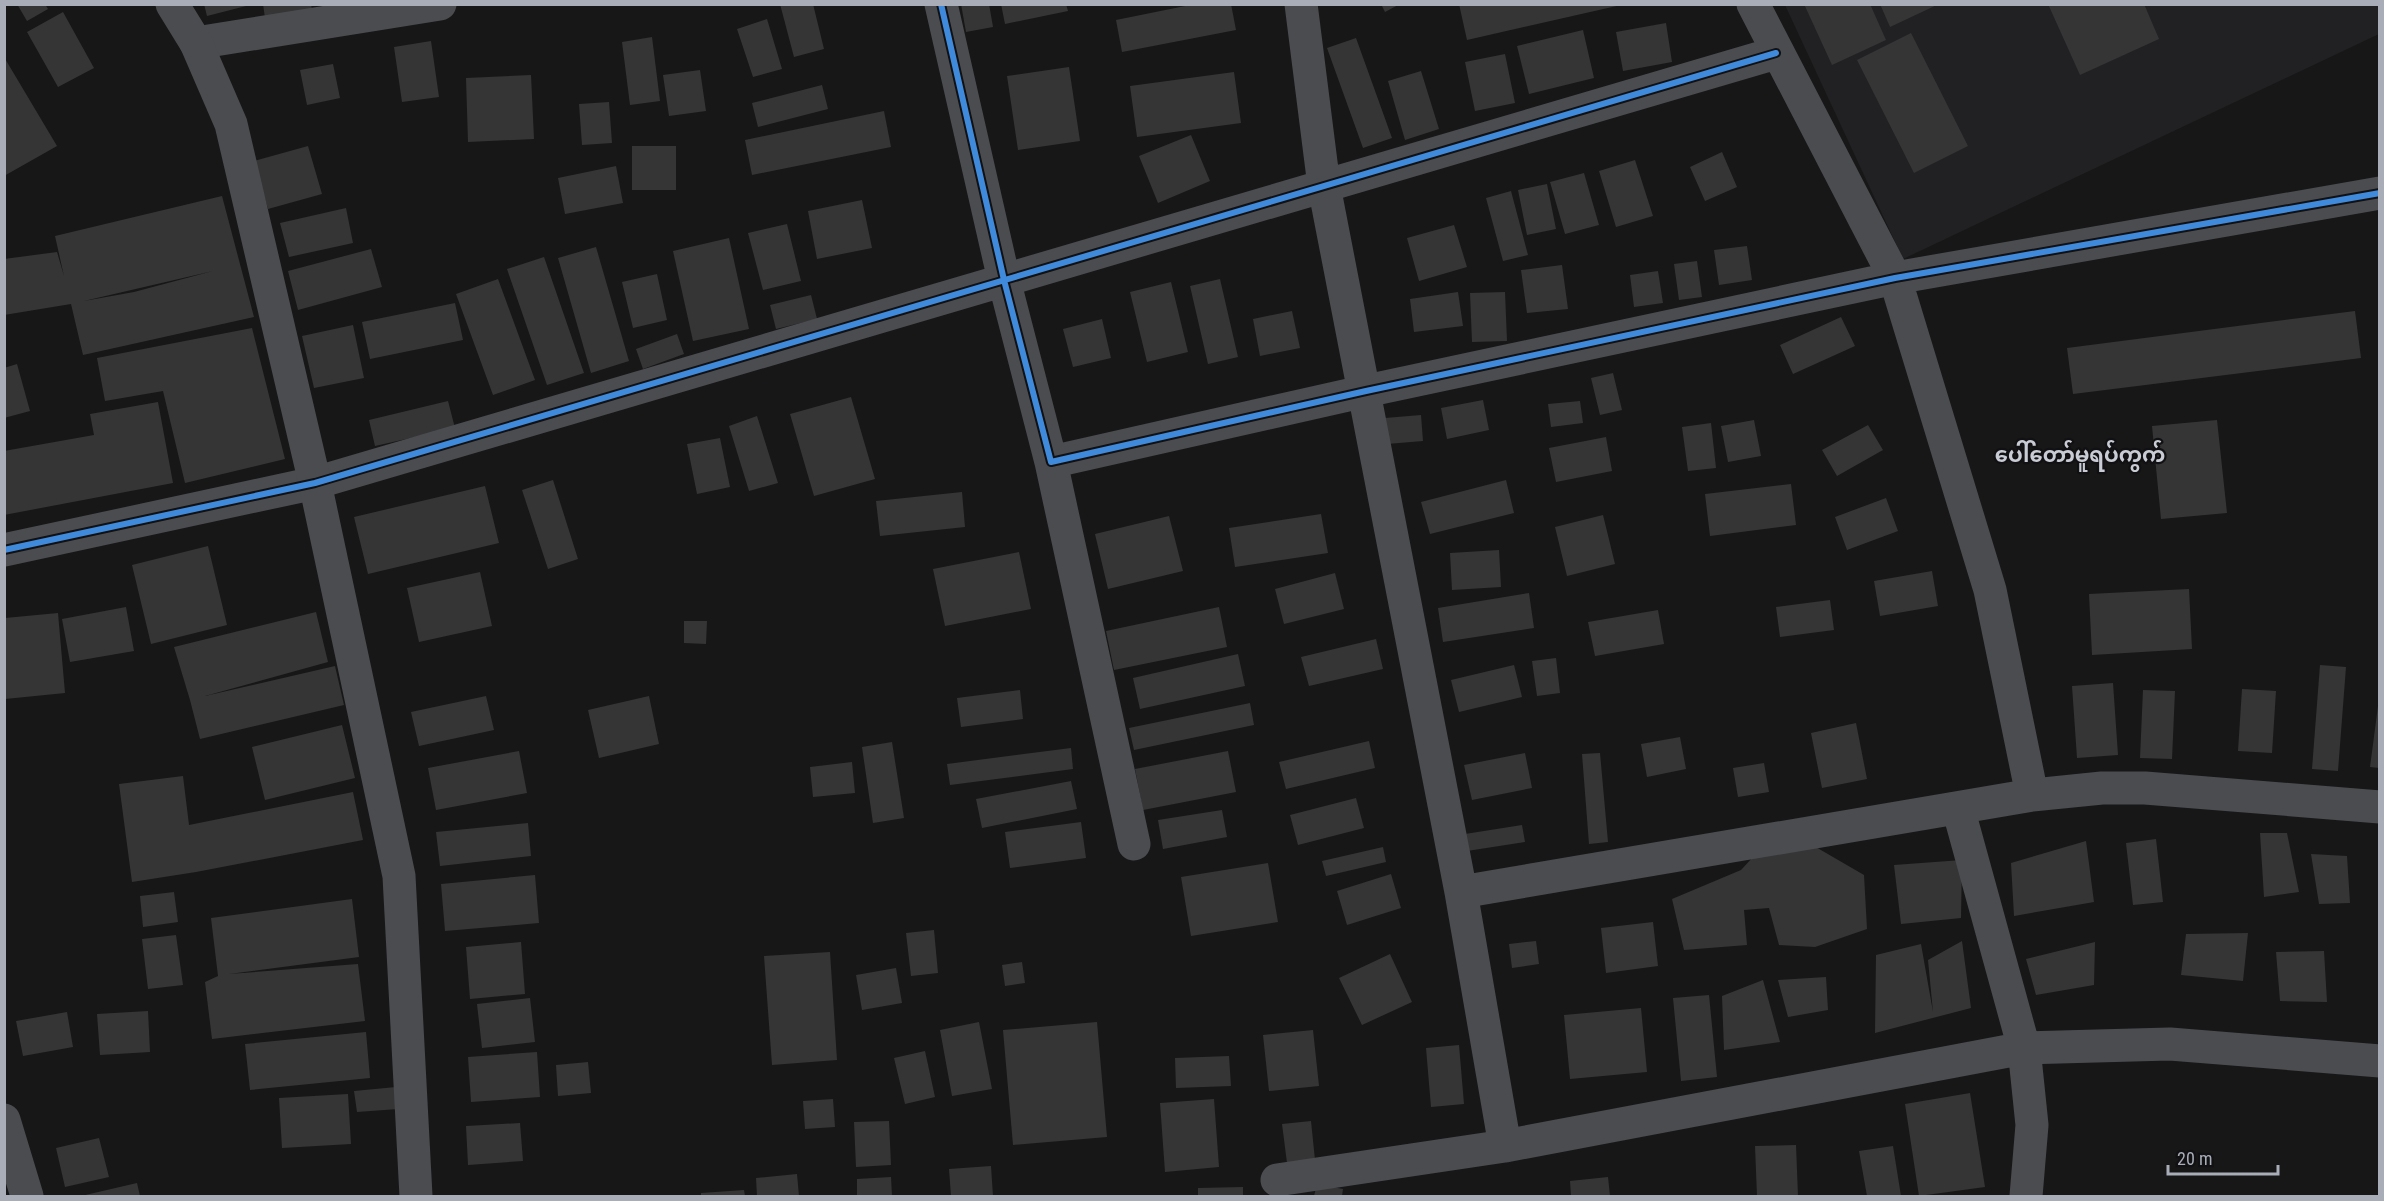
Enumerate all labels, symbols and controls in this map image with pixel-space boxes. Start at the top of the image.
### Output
district label: ပေါ်တော်မူရပ်ကွက် [1995,439,2165,472]
scale bar [2168,1138,2278,1176]
text: 20 m [2177,1148,2212,1169]

